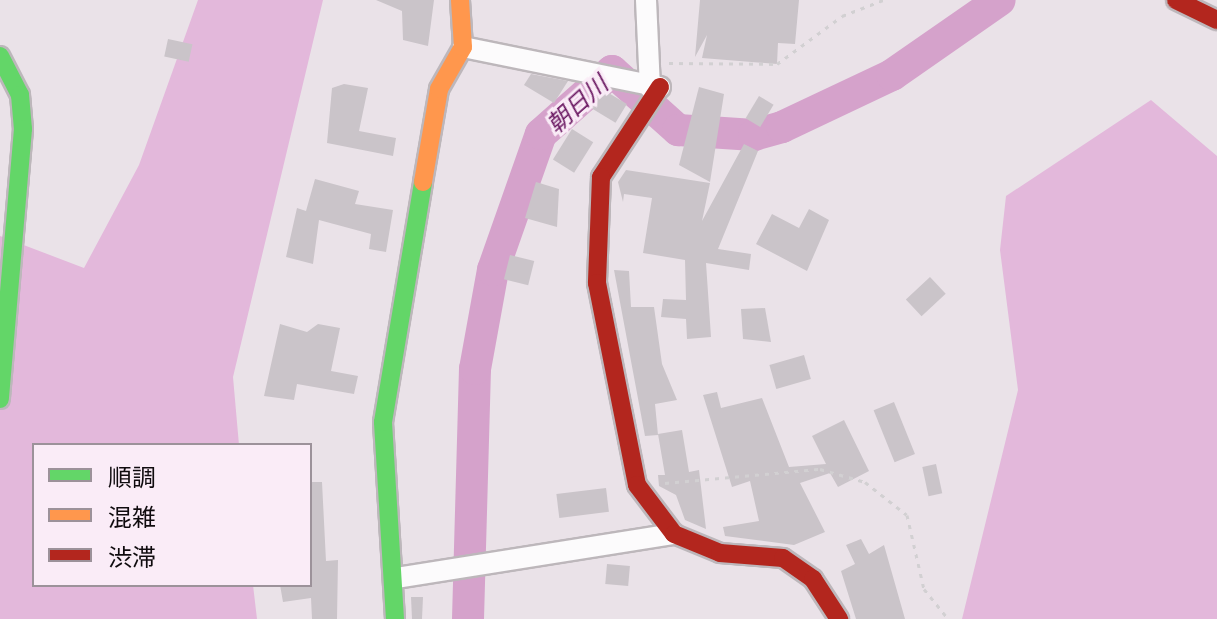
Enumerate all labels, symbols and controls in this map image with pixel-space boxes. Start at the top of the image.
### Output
water label: 朝日川 [540,68,612,138]
legend [32,443,312,587]
text: 順調 [108,458,156,493]
text: 混雑 [108,498,156,533]
text: 渋滞 [108,538,156,573]

